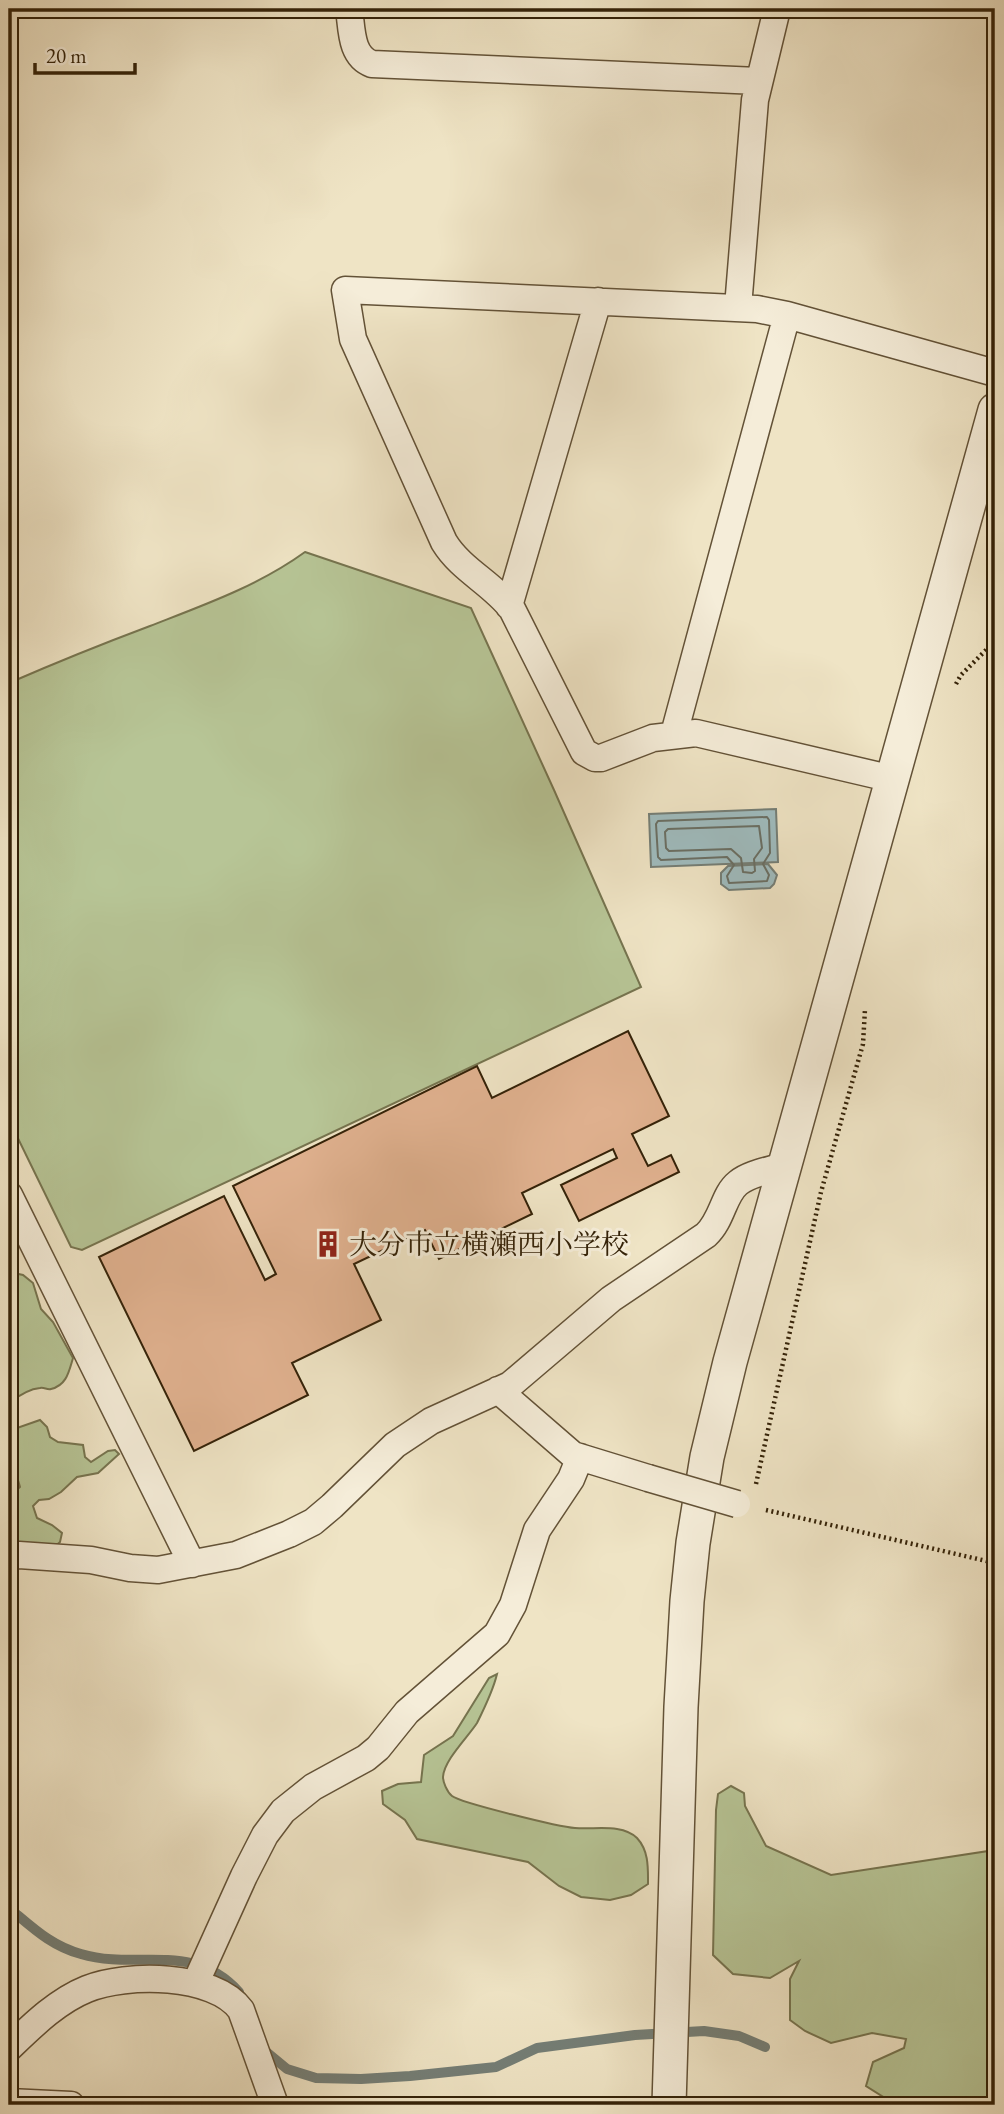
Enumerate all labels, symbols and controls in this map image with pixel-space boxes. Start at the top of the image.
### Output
scale bar [35,32,135,76]
text: 20 m [46,42,87,69]
place label: 大分市立横瀬西小学校 [349,1226,629,1262]
building icon: 大分市立横瀬西小学校 [313,1229,343,1259]

